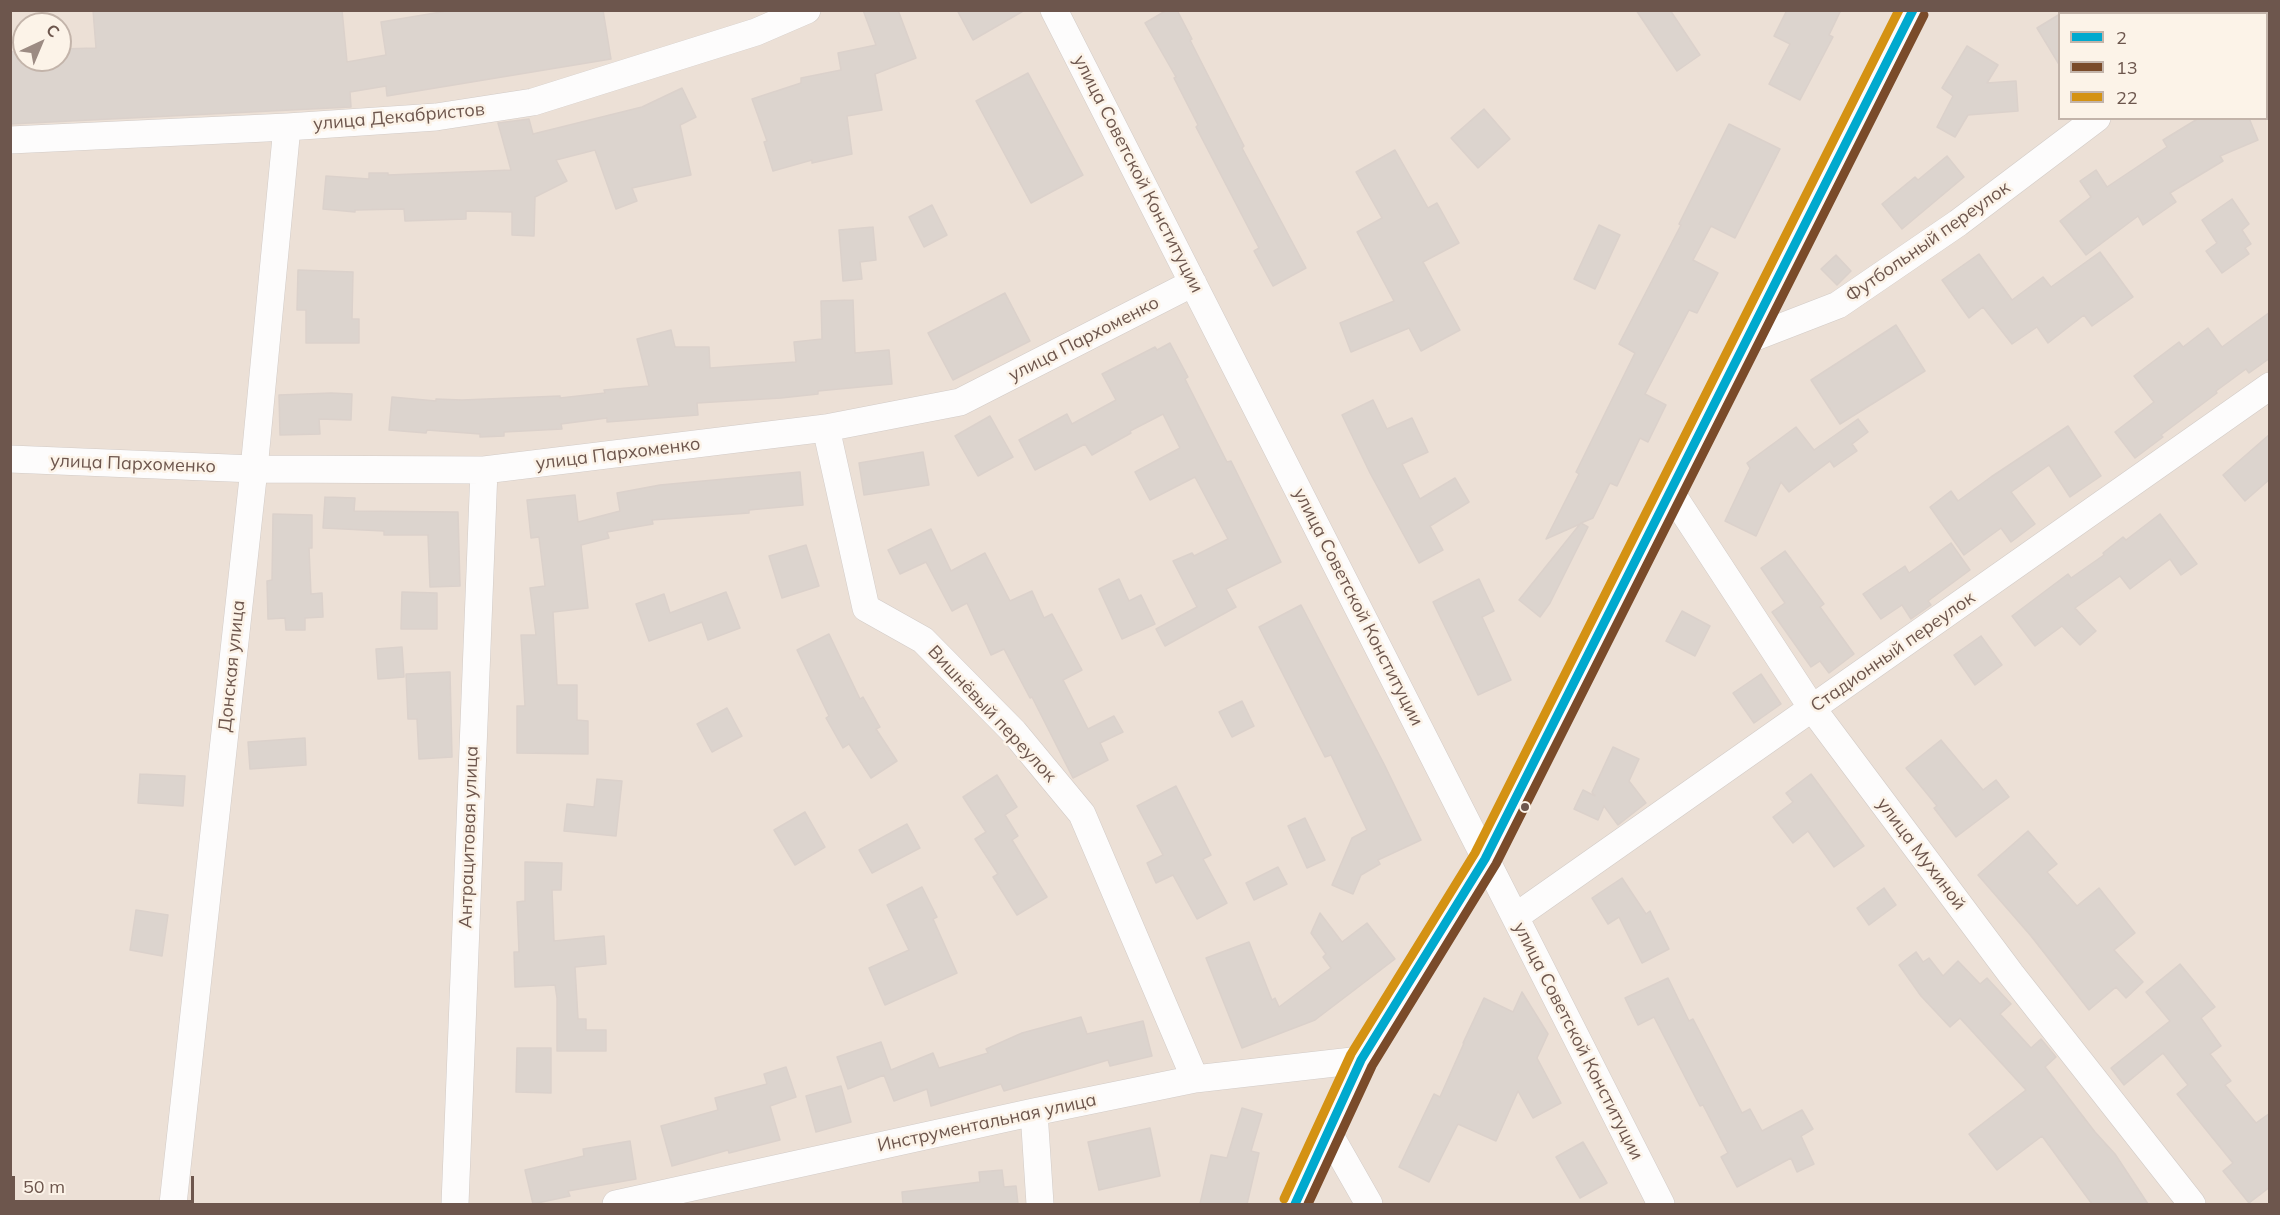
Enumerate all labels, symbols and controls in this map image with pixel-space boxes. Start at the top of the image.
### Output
north arrow [12,12,72,72]
legend [2058,12,2268,120]
text: С [42,19,64,41]
text: 2 [2116,26,2127,49]
street label: улица Советской Конституции [1068,52,1208,296]
text: 13 [2116,56,2138,79]
text: 22 [2116,86,2138,109]
street label: улица Декабристов [312,99,486,135]
street label: Футбольный переулок [1842,177,2014,307]
street label: улица Пархоменко [1005,292,1163,386]
street label: улица Пархоменко [534,433,702,475]
street label: улица Пархоменко [50,450,216,478]
street label: улица Советской Конституции [1288,485,1428,729]
street label: Стадионный переулок [1807,587,1979,717]
street label: Донская улица [214,599,250,733]
street label: Вишнёвый переулок [923,641,1061,787]
street label: Антрацитовая улица [455,745,483,929]
street label: улица Мухиной [1872,794,1970,914]
unlabelled marker [1519,801,1531,813]
street label: улица Советской Конституции [1508,919,1648,1163]
street label: Инструментальная улица [876,1089,1098,1157]
scale bar [15,1164,196,1202]
text: 50 m [23,1175,65,1198]

